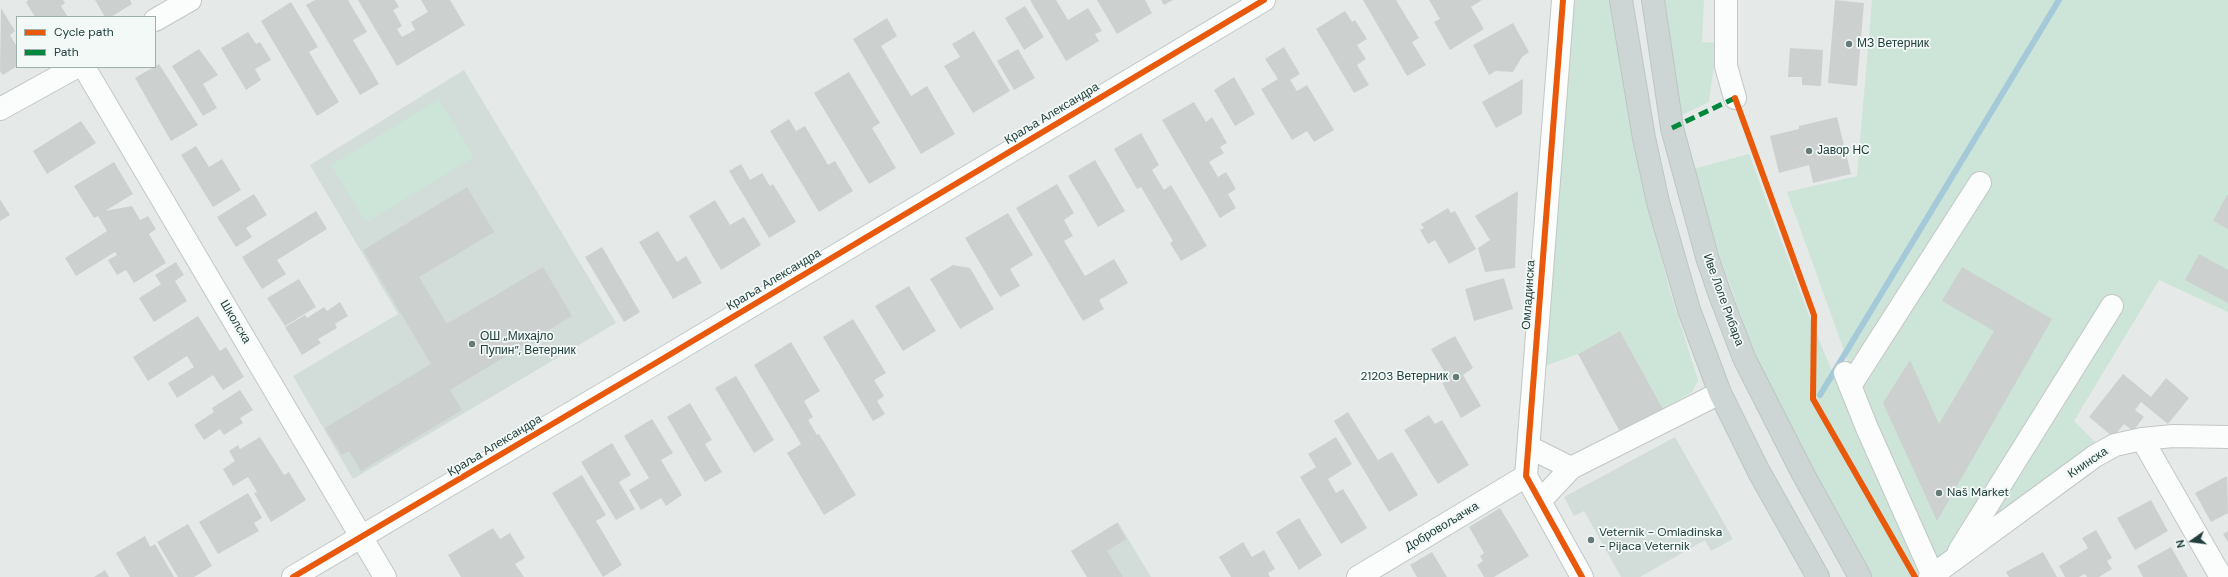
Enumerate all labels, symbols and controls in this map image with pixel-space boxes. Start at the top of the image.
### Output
legend [16,16,156,68]
text: Cycle path [54,24,114,40]
place label: МЗ Ветерник [1857,37,1929,51]
marker: МЗ Ветерник [1844,39,1854,49]
text: Path [54,44,79,60]
street label: Краља Александра [1002,80,1102,148]
place label: Јавор НС [1817,144,1870,158]
marker: Јавор НС [1804,146,1814,156]
street label: Краља Александра [724,246,824,314]
street label: Иве Лоле Рибара [1700,252,1746,348]
street label: Омладинска [1519,260,1539,330]
street label: Школска [216,298,254,346]
place label: ОШ „Михајло Пупин”, Ветерник [480,330,576,358]
marker: ОШ „Михајло Пупин”, Ветерник [467,339,477,349]
place label: 21203 Ветерник [1360,370,1448,384]
marker: 21203 Ветерник [1451,372,1461,382]
street label: Краља Александра [445,412,545,480]
street label: Книнска [2065,444,2111,482]
place label: Naš Market [1947,486,2009,500]
marker: Naš Market [1934,488,1944,498]
street label: Добровољачка [1402,499,1482,555]
north arrow [2172,521,2212,561]
place label: Veternik - Omladinska - Pijaca Veternik [1599,526,1722,554]
marker: Veternik - Omladinska - Pijaca Veternik [1586,535,1596,545]
text: N [2173,538,2188,549]

